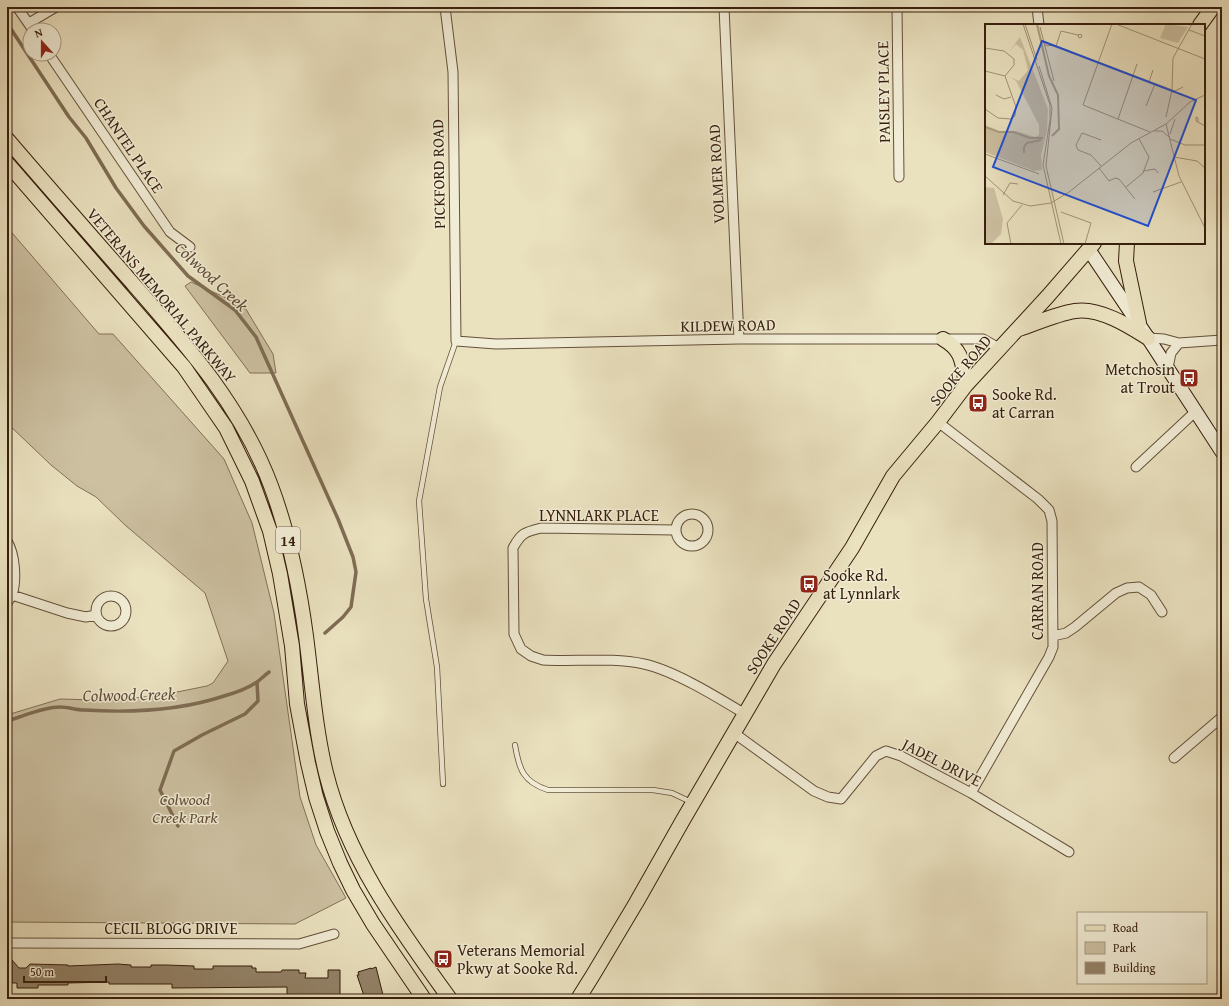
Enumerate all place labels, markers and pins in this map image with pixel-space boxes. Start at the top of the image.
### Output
place label: Metchosin at Trout [1105,357,1175,399]
bus stop icon: Metchosin at Trout [1178,367,1200,389]
place label: Sooke Rd. at Carran [992,382,1057,424]
bus stop icon: Sooke Rd. at Carran [967,392,989,414]
place label: Sooke Rd. at Lynnlark [823,563,901,605]
bus stop icon: Sooke Rd. at Lynnlark [798,573,820,595]
place label: Veterans Memorial Pkwy at Sooke Rd. [457,938,586,980]
bus stop icon: Veterans Memorial Pkwy at Sooke Rd. [432,948,454,970]

